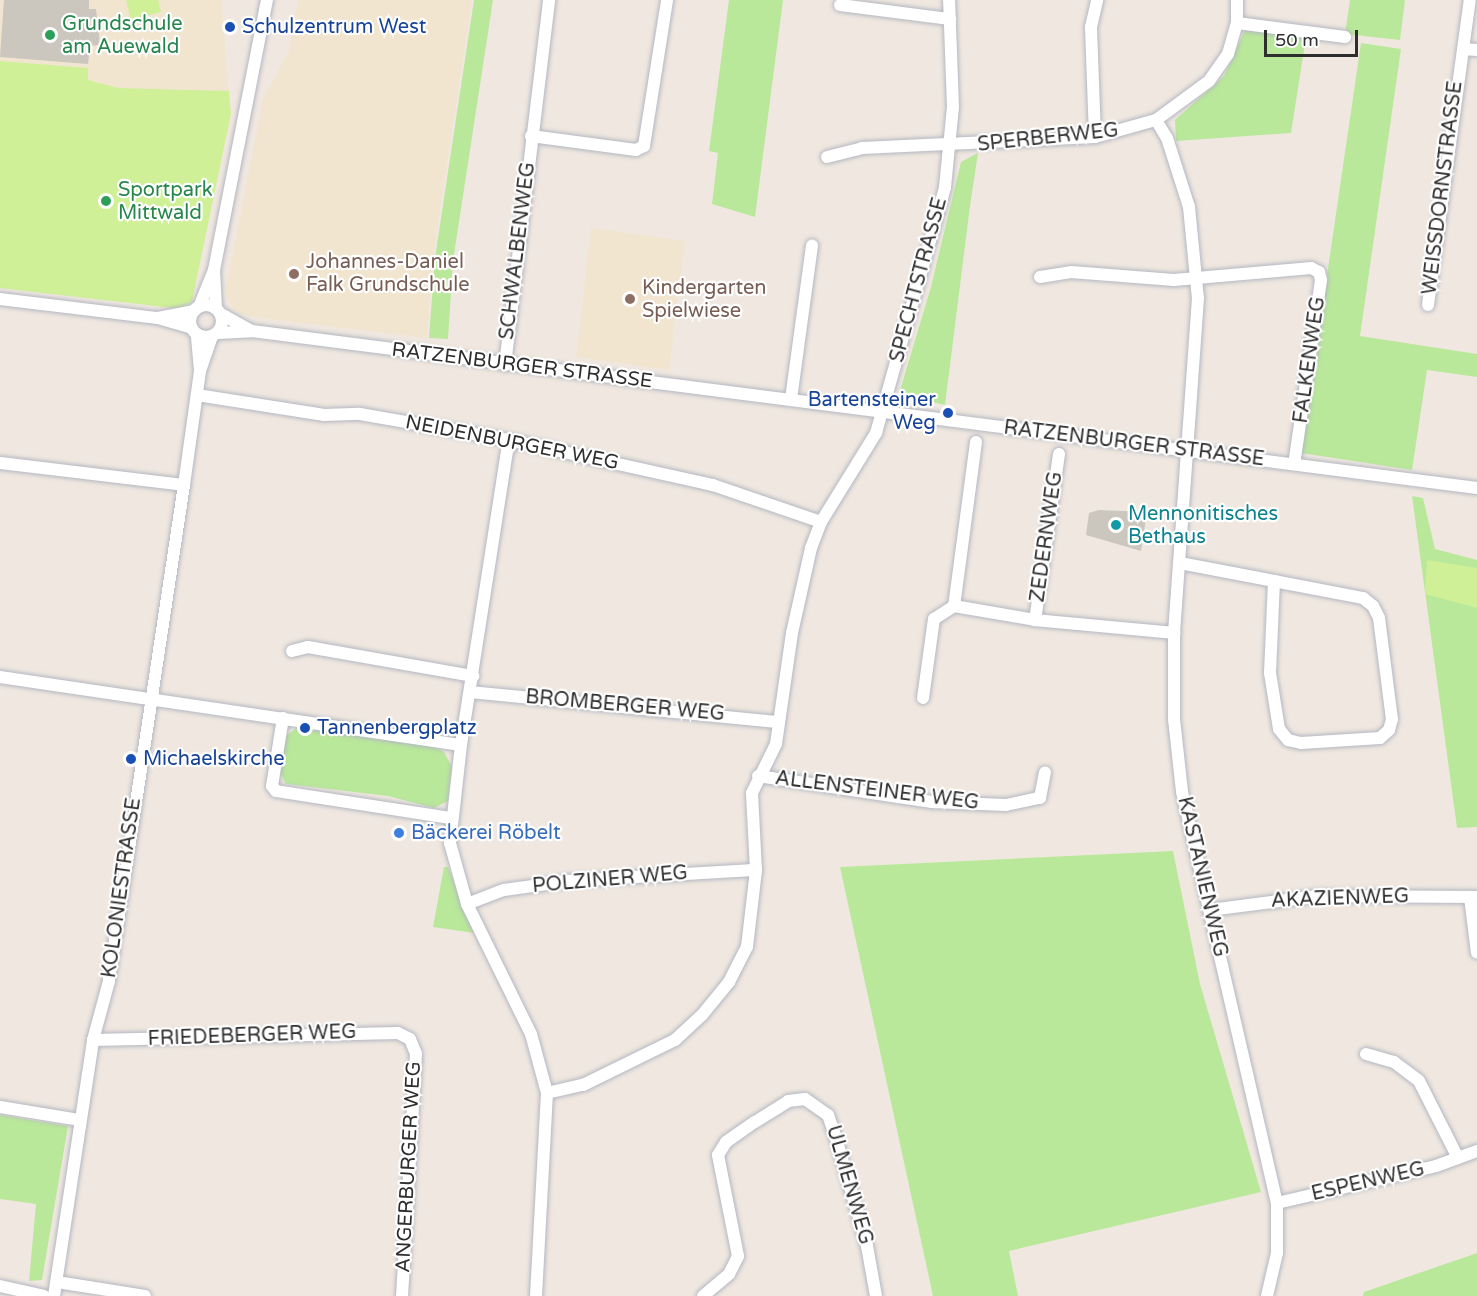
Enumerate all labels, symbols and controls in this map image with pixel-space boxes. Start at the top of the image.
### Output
place label: Grundschule am Auewald [62,12,183,59]
place label: Schulzentrum West [242,15,426,39]
scale bar [1267,18,1362,56]
marker: Schulzentrum West [223,20,237,34]
marker: Grundschule am Auewald [43,28,57,42]
text: 50 m [1275,29,1319,51]
street label: WEISSDORNSTRASSE [1418,80,1468,296]
street label: SPERBERWEG [976,119,1120,157]
street label: SCHWALBENWEG [495,161,541,341]
place label: Sportpark Mittwald [118,178,213,225]
marker: Sportpark Mittwald [99,194,113,208]
street label: SPECHTSTRASSE [885,195,953,365]
place label: Johannes-Daniel Falk Grundschule [306,250,470,297]
marker: Johannes-Daniel Falk Grundschule [287,267,301,281]
place label: Kindergarten Spielwiese [642,276,766,323]
marker: Kindergarten Spielwiese [623,292,637,306]
street label: FALKENWEG [1289,295,1331,425]
street label: RATZENBURGER STRASSE [390,338,654,394]
place label: Bartensteiner Weg [808,389,936,436]
marker: Bartensteiner Weg [941,406,955,420]
street label: NEIDENBURGER WEG [403,411,621,475]
street label: RATZENBURGER STRASSE [1002,416,1266,472]
street label: ZEDERNWEG [1026,470,1068,604]
place label: Mennonitisches Bethaus [1128,502,1278,549]
marker: Mennonitisches Bethaus [1109,518,1123,532]
street label: BROMBERGER WEG [524,685,726,727]
place label: Tannenbergplatz [317,716,477,740]
marker: Tannenbergplatz [298,721,312,735]
place label: Michaelskirche [143,747,284,771]
marker: Michaelskirche [124,752,138,766]
street label: ALLENSTEINER WEG [774,767,980,815]
street label: KASTANIENWEG [1172,794,1232,960]
street label: KOLONIESTRASSE [97,796,147,980]
place label: Bäckerei Röbelt [411,821,561,845]
marker: Bäckerei Röbelt [392,826,406,840]
street label: POLZINER WEG [531,861,689,899]
street label: AKAZIENWEG [1271,885,1409,913]
street label: FRIEDEBERGER WEG [147,1020,357,1052]
street label: ANGERBURGER WEG [391,1061,427,1273]
street label: ULMENWEG [821,1123,877,1247]
street label: ESPENWEG [1309,1157,1427,1207]

